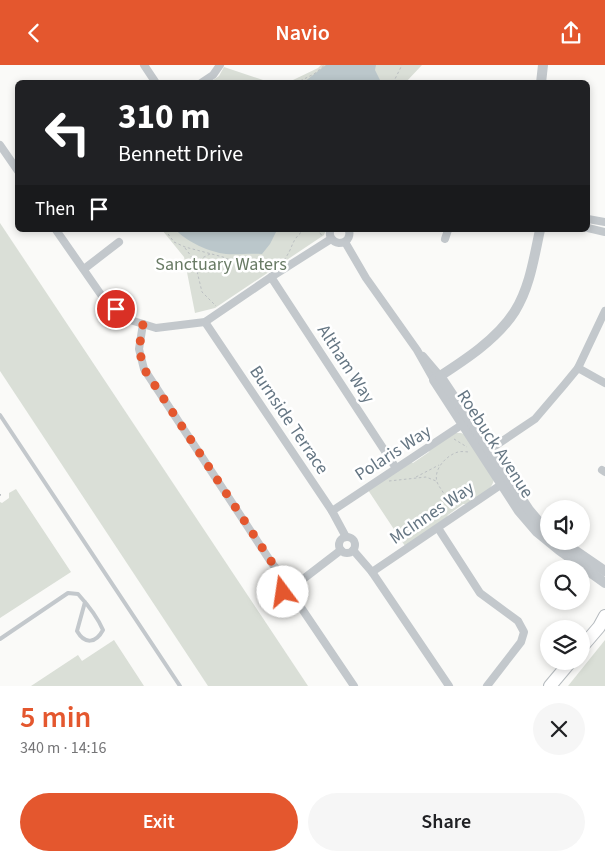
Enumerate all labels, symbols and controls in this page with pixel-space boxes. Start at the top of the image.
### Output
text: Navio [275,17,330,49]
icon: back [20,19,48,47]
icon: share [557,19,585,47]
text: 310 m [118,92,210,142]
icon: left [35,100,100,165]
text: Bennett Drive [118,138,243,170]
icon: arrive [85,195,113,223]
text: Then [35,196,75,223]
park label: Sanctuary Waters [155,252,287,277]
pin [95,288,137,330]
icon: arrive [102,295,130,323]
street label: Altham Way [311,320,381,409]
street label: Burnside Terrace [243,361,335,479]
street label: Roebuck Avenue [451,385,539,503]
street label: Polaris Way [350,419,437,487]
street label: McInnes Way [385,475,480,551]
map controls [540,500,590,670]
button: sound [540,500,590,550]
button: search [540,560,590,610]
position arrow [256,565,308,617]
button: layers [540,620,590,670]
text: 5 min [20,696,91,739]
button: close [533,703,585,755]
text: 340 m · 14:16 [20,737,107,759]
button: Exit [20,793,298,851]
button: Share [308,793,585,851]

